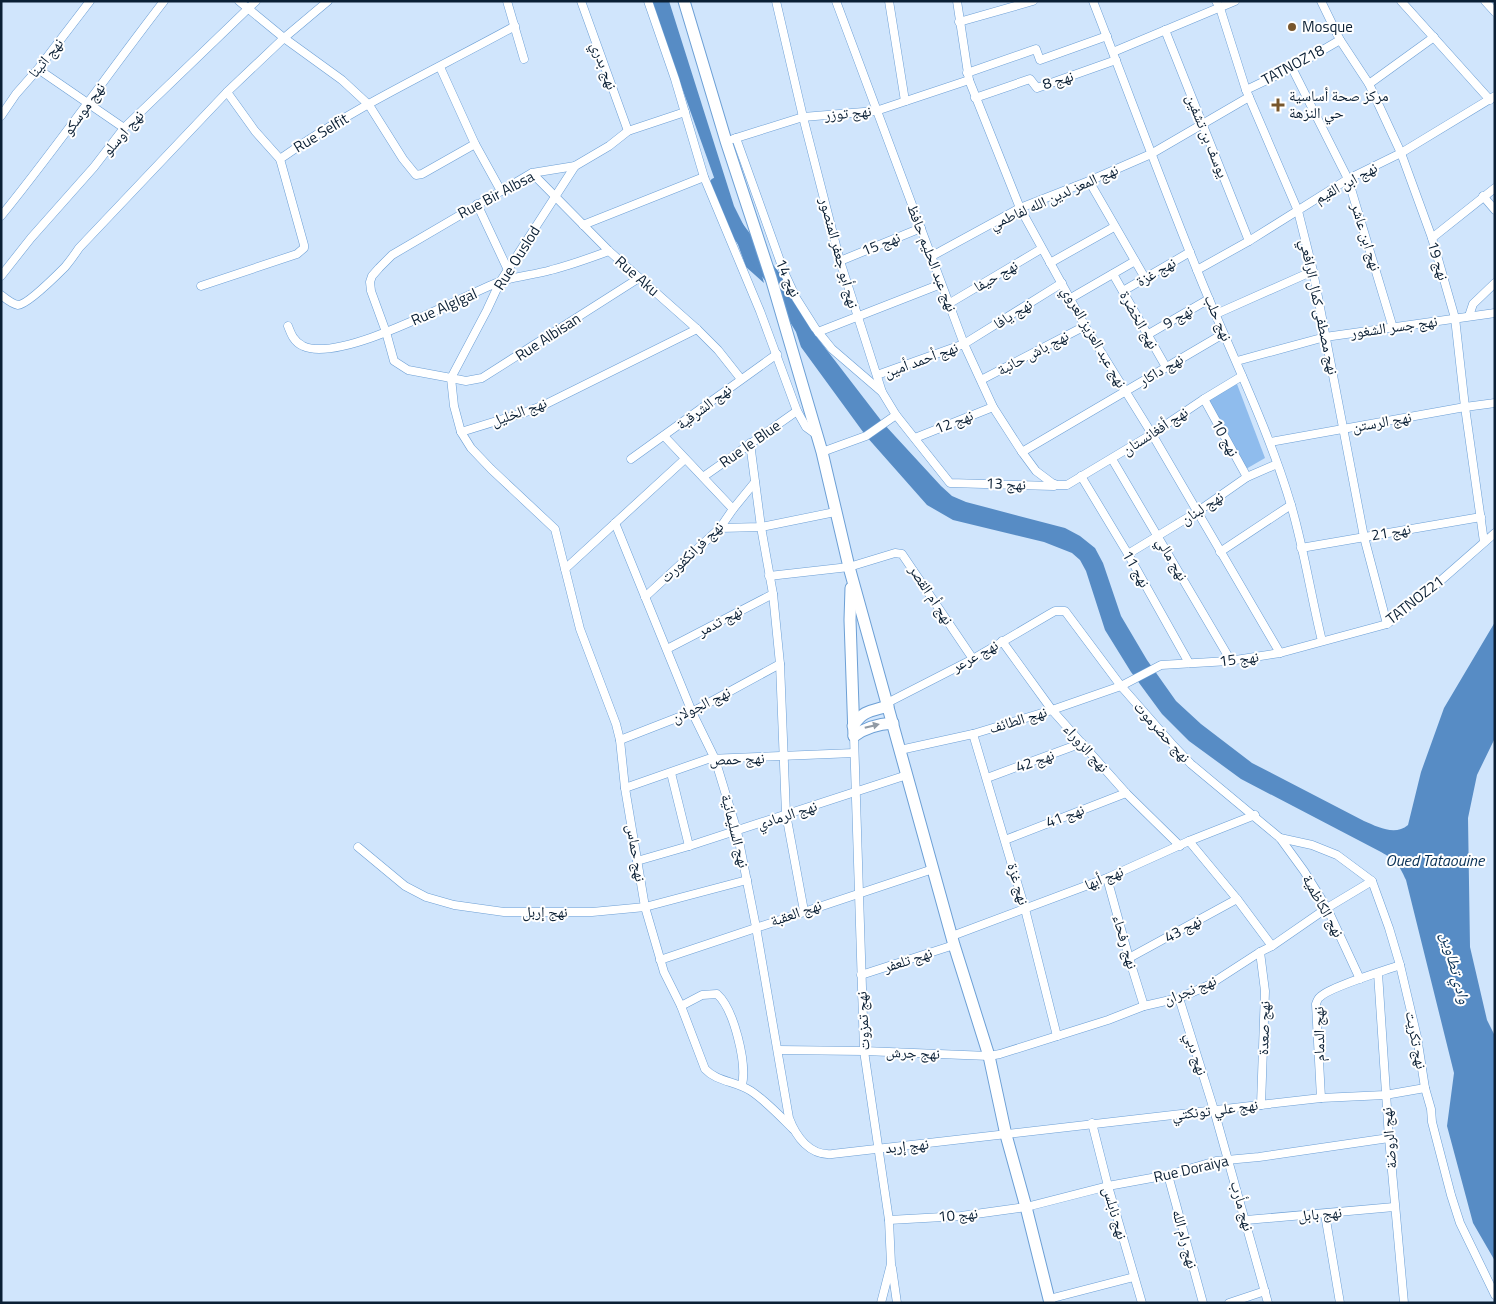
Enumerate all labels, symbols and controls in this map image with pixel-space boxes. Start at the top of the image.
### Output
place label: Mosque [1302,15,1353,38]
marker: Mosque [1286,21,1298,33]
street label: نهج اثينا [22,33,69,83]
street label: TATNOZ18 [1257,38,1328,91]
street label: نهج بدري [584,39,624,93]
street label: نهج 8 [1039,64,1076,95]
street label: نهج موسكو [56,77,111,140]
place label: مركز صحة أساسية حي النزهة [1289,84,1389,125]
street label: يوسف بن تشفين [1180,90,1235,182]
marker: مركز صحة أساسية حي النزهة [1271,98,1285,112]
street label: نهج توزر [823,99,872,126]
street label: نهج اوسلو [96,105,149,161]
street label: Rue Selfit [289,107,353,158]
street label: نهج ابن القيم [1310,156,1381,209]
street label: نهج المعز لدين الله لفاطمي [986,158,1122,236]
street label: Rue Bir Albsa [453,164,539,224]
street label: نهج أبو جعفر المنصور [813,194,865,311]
street label: نهج ابن عاشر [1345,199,1388,274]
street label: نهج عبد الحليم حافظ [901,201,964,315]
street label: Rue Ouslod [488,221,545,294]
street label: نهج 15 [858,225,904,262]
street label: نهج مصطفى كمال الرافعي [1293,237,1345,377]
street label: نهج 19 [1422,238,1455,283]
street label: Rue Aku [610,250,665,301]
street label: نهج غزة [1131,251,1180,292]
street label: نهج حيفا [969,254,1022,297]
street label: نهج 14 [770,255,807,301]
street label: نهج عبد العزيز العروي [1055,281,1133,392]
street label: Rue Alglgal [407,282,481,331]
street label: نهج الخضرة [1114,286,1165,353]
street label: نهج حلب [1198,291,1239,345]
street label: نهج يافا [989,293,1037,335]
street label: نهج 9 [1158,299,1197,334]
street label: Rue Albisan [510,307,585,366]
street label: نهج جسر الشغور [1348,309,1439,344]
street label: نهج باش حانبة [993,324,1073,381]
street label: نهج أحمد أمين [881,335,961,384]
street label: نهج داكار [1133,347,1188,392]
street label: نهج الشرقية [671,378,736,435]
street label: نهج الخليل [488,391,550,432]
street label: نهج أفغانستان [1117,400,1192,461]
street label: نهج 12 [931,403,977,440]
street label: نهج الرستن [1350,405,1413,438]
street label: Rue le Blue [714,414,785,473]
street label: نهج 10 [1206,415,1245,461]
street label: نهج 13 [986,471,1026,496]
street label: نهج لبنان [1175,485,1228,530]
street label: نهج فرانكفورت [655,515,729,588]
street label: نهج 21 [1369,517,1413,546]
street label: نهج مالي [1150,533,1194,585]
street label: نهج 11 [1116,546,1156,592]
street label: نهج أم القصر [903,559,959,629]
street label: TATNOZ21 [1381,570,1449,630]
street label: نهج تدمر [692,599,746,643]
street label: نهج عرعر [946,633,1002,678]
street label: نهج 15 [1218,645,1260,672]
street label: نهج الجولان [667,680,734,729]
street label: نهج حضرموت [1128,696,1196,768]
street label: نهج الطائف [986,700,1050,739]
street label: نهج الزوراء [1058,718,1115,777]
one-way arrow [865,722,880,730]
street label: نهج 42 [1012,743,1058,778]
street label: نهج حمص [709,746,765,771]
street label: نهج السليمانية [715,792,756,870]
street label: نهج الرمادي [754,794,820,836]
street label: نهج 41 [1042,798,1088,833]
street label: نهج حماس [621,823,652,883]
water label: Oued Tataouine [1386,848,1486,872]
street label: نهج أبها [1081,859,1127,896]
street label: نهج غزة [1002,860,1035,908]
street label: نهج الكاظمية [1297,870,1350,941]
street label: نهج العقبة [767,893,825,932]
street label: نهج إربل [522,900,568,923]
street label: نهج 43 [1160,909,1206,948]
street label: نهج رفحاء [1107,912,1144,972]
water label: وادي تطاوين [1434,930,1477,1007]
street label: نهج تلعفر [880,941,935,979]
street label: نهج نجران [1160,968,1220,1011]
street label: نهج تمزوت [849,991,876,1051]
street label: نهج صعدة [1251,1000,1276,1056]
street label: نهج الدمام [1307,1006,1330,1062]
street label: نهج تكريت [1400,1009,1433,1071]
street label: نهج دبي [1178,1030,1214,1078]
street label: نهج جرش [886,1040,940,1065]
street label: نهج علي تونكتي [1170,1093,1260,1127]
street label: نهج الروضة [1374,1106,1403,1170]
street label: نهج إربد [884,1132,930,1159]
street label: Rue Doraiya [1151,1149,1231,1188]
street label: نهج مأرب [1224,1178,1261,1234]
street label: نهج نابلس [1097,1184,1134,1242]
street label: نهج بابل [1297,1200,1343,1227]
street label: نهج 10 [937,1201,979,1228]
street label: نهج رام الله [1167,1207,1204,1271]

